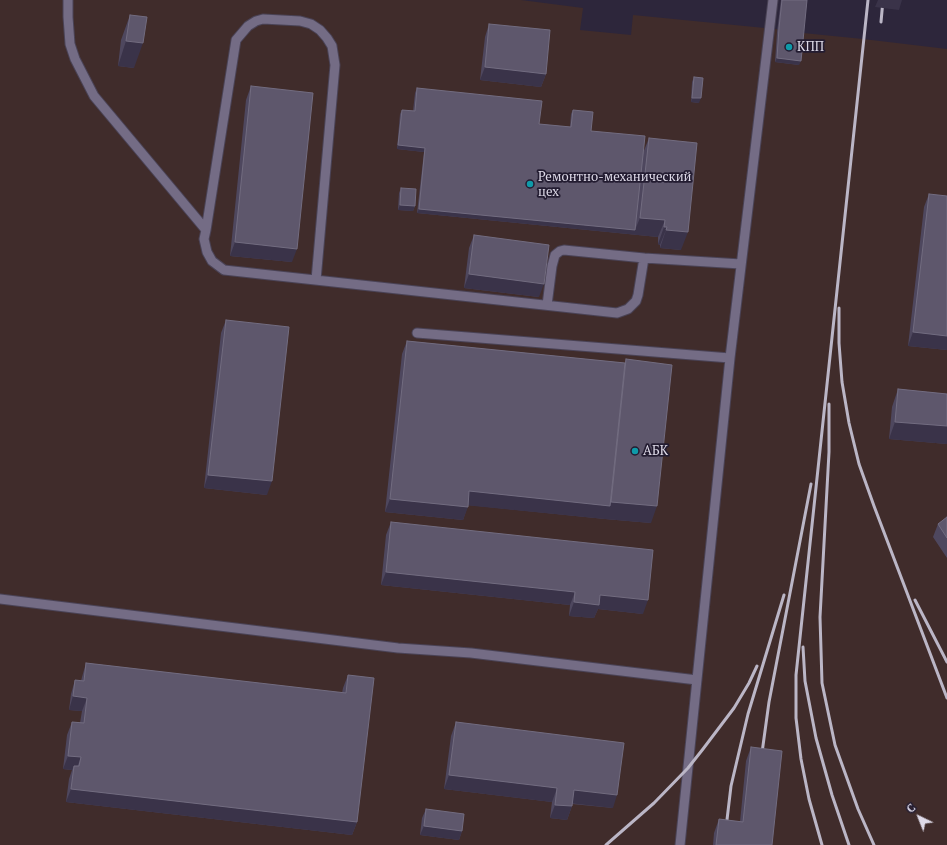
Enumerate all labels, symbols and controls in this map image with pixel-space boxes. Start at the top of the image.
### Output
place label: КПП [797,39,824,55]
marker: КПП [784,42,794,52]
place label: Ремонтно-механический цех [538,169,692,200]
marker: Ремонтно-механический цех [525,179,535,189]
place label: АБК [643,443,668,459]
marker: АБК [630,446,640,456]
north arrow [899,797,939,837]
text: С [903,801,918,816]

